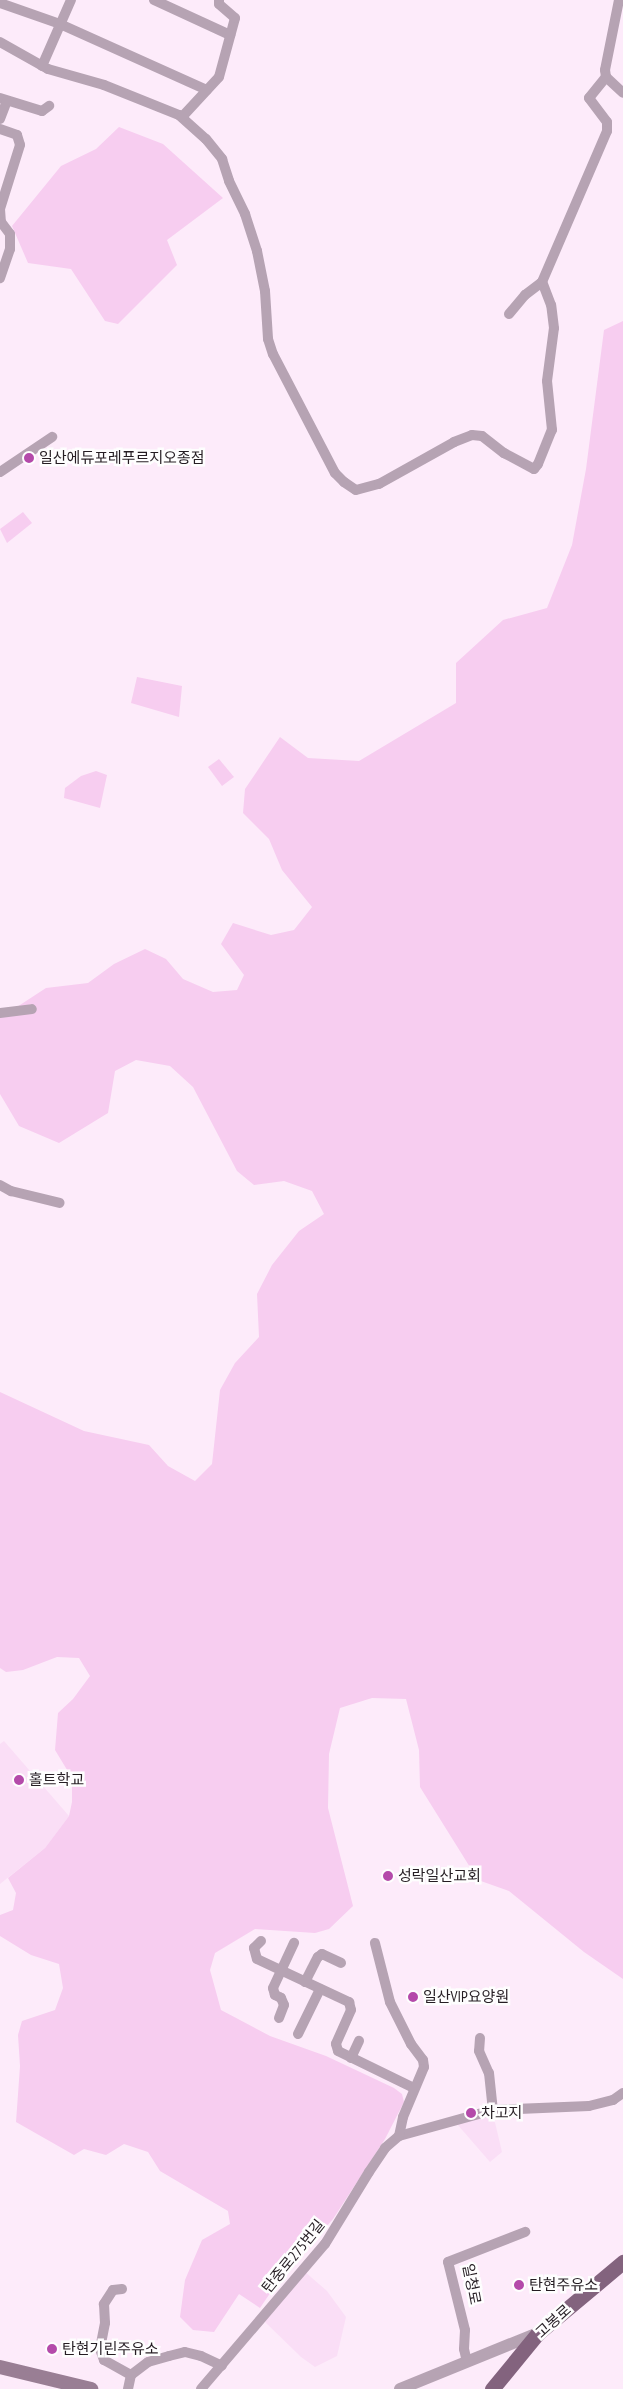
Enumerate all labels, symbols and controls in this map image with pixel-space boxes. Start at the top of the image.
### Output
place label: 일산에듀포레푸르지오종점 [39,449,205,467]
marker: 일산에듀포레푸르지오종점 [23,452,35,464]
place label: 홀트학교 [29,1771,84,1789]
marker: 홀트학교 [13,1774,25,1786]
place label: 성락일산교회 [398,1867,481,1885]
marker: 성락일산교회 [382,1870,394,1882]
place label: 일산VIP요양원 [423,1988,509,2006]
marker: 일산VIP요양원 [407,1991,419,2003]
place label: 차고지 [481,2104,522,2122]
marker: 차고지 [465,2107,477,2119]
street label: 탄중로275번길 [258,2216,328,2296]
street label: 일청로 [459,2262,485,2306]
place label: 탄현주유소 [529,2276,598,2294]
marker: 탄현주유소 [513,2279,525,2291]
street label: 고봉로 [532,2300,574,2342]
place label: 탄현기린주유소 [62,2340,159,2358]
marker: 탄현기린주유소 [46,2343,58,2355]

